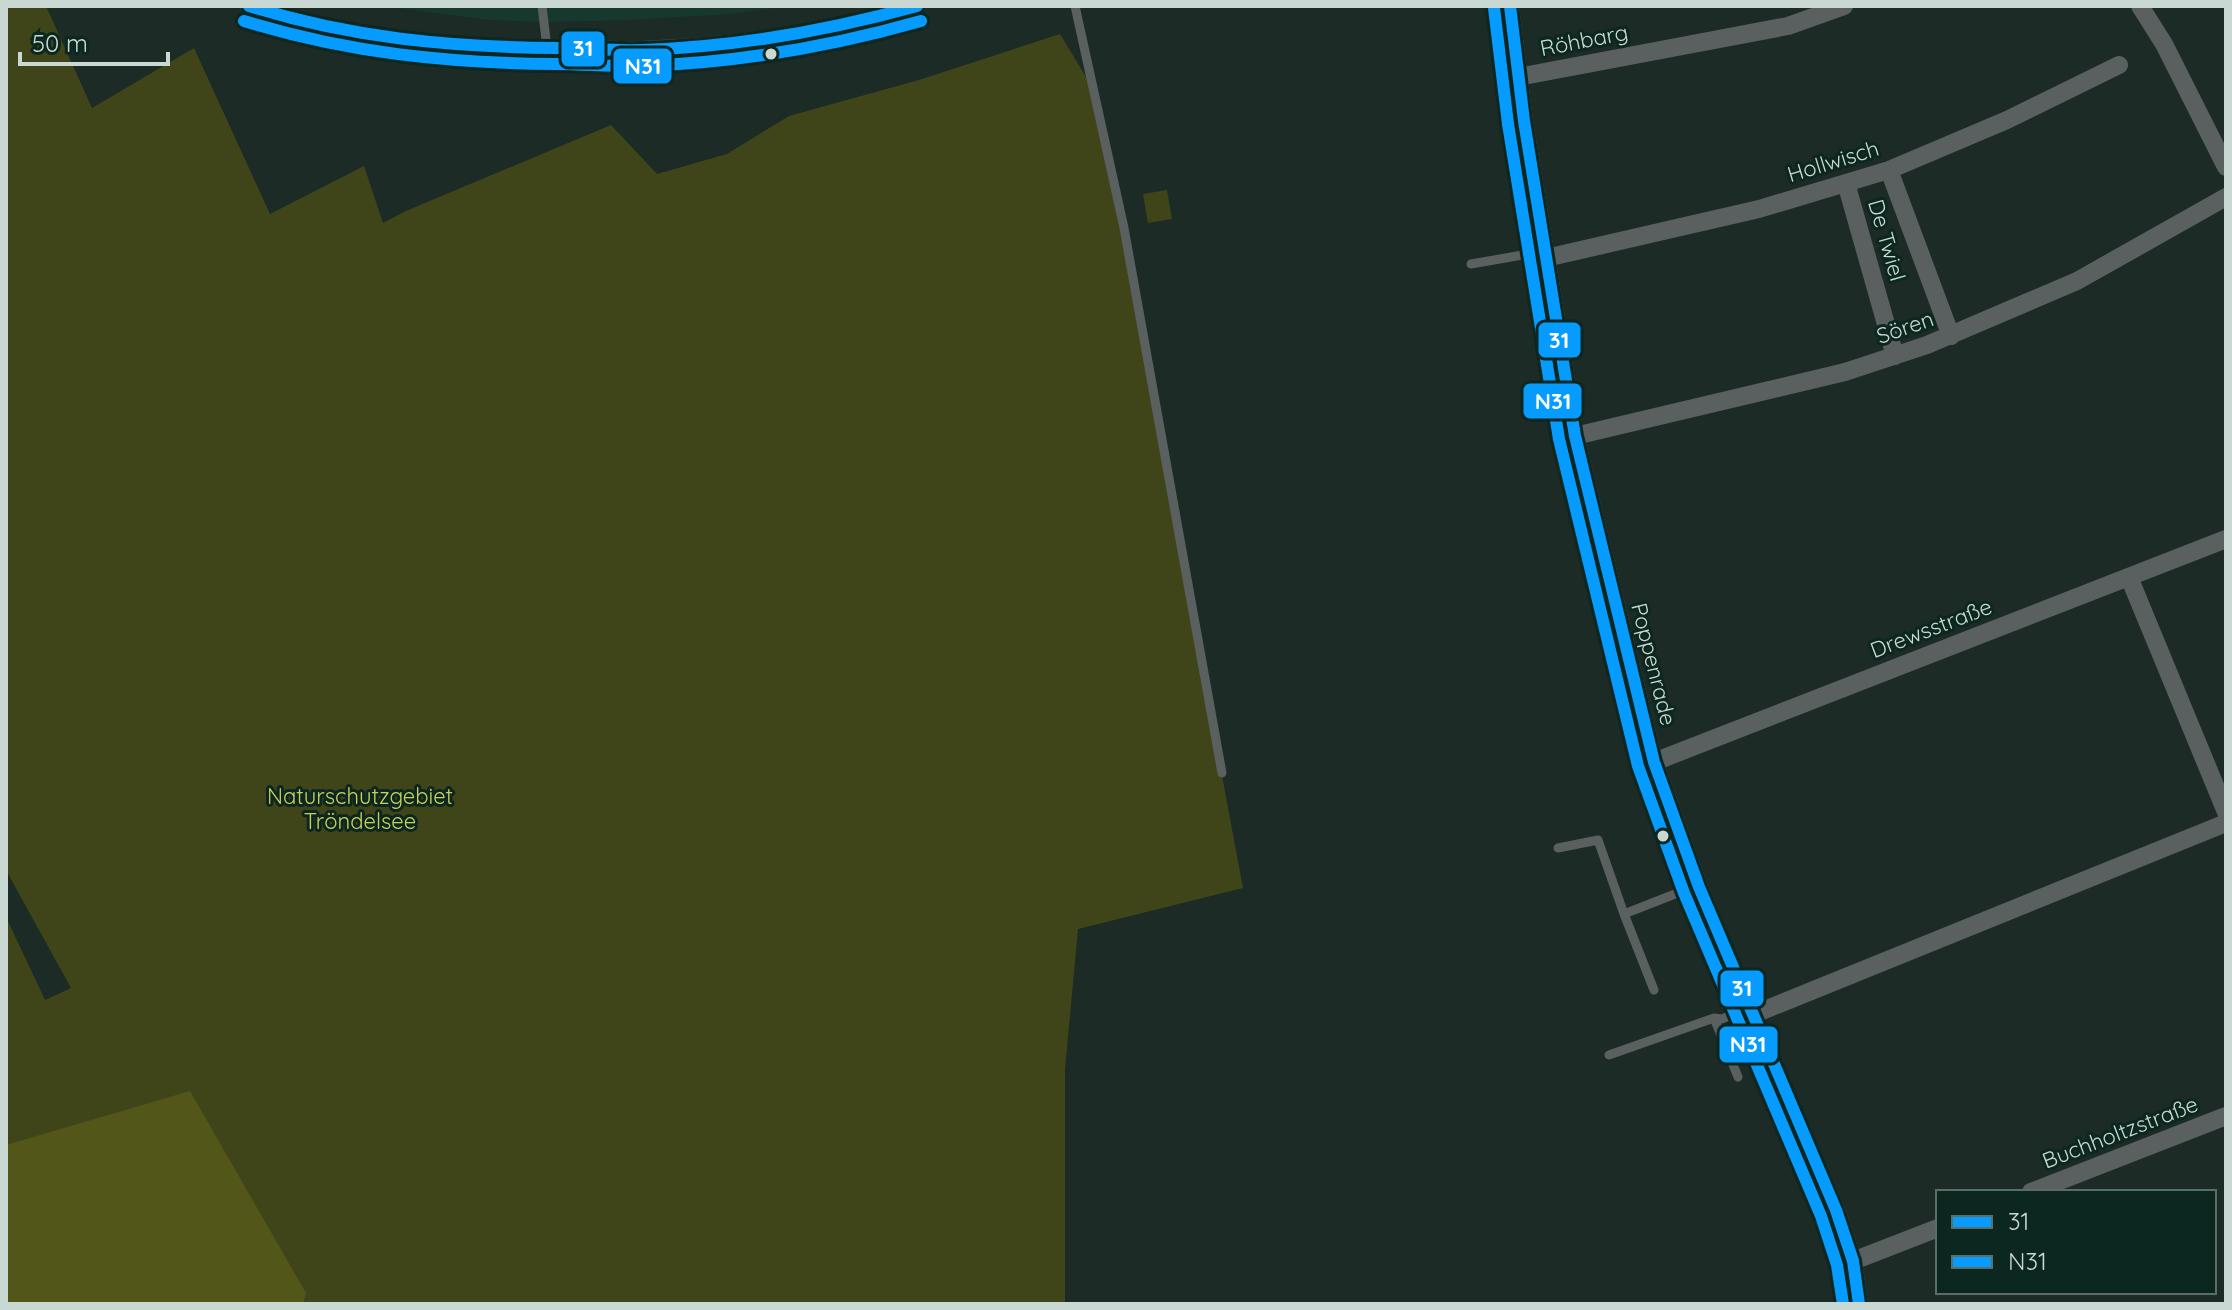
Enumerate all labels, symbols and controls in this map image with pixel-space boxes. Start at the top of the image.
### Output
scale bar [20,16,168,66]
street label: Röhbarg [1538,18,1630,62]
text: 50 m [32,28,88,58]
line badge: 31 [560,30,606,68]
text: 31 [573,34,593,62]
unlabelled marker [763,46,779,62]
line badge: N31 [612,47,673,85]
text: N31 [625,52,661,80]
street label: Hollwisch [1784,134,1882,188]
street label: De Twiel [1862,196,1912,284]
street label: Sören [1873,304,1937,350]
line badge: 31 [1537,321,1582,359]
text: 31 [1549,326,1569,354]
line badge: N31 [1522,382,1583,420]
text: N31 [1535,387,1571,415]
street label: Drewsstraße [1866,592,1996,664]
street label: Poppenrade [1625,600,1683,728]
park label: Naturschutzgebiet Tröndelsee [267,782,453,835]
unlabelled marker [1655,828,1671,844]
line badge: 31 [1719,969,1765,1008]
text: 31 [1732,974,1752,1002]
line badge: N31 [1718,1025,1779,1064]
text: N31 [1730,1030,1766,1058]
street label: Buchholtzstraße [2038,1089,2202,1175]
legend [1936,1190,2216,1294]
text: 31 [2008,1206,2029,1236]
text: N31 [2008,1246,2047,1276]

